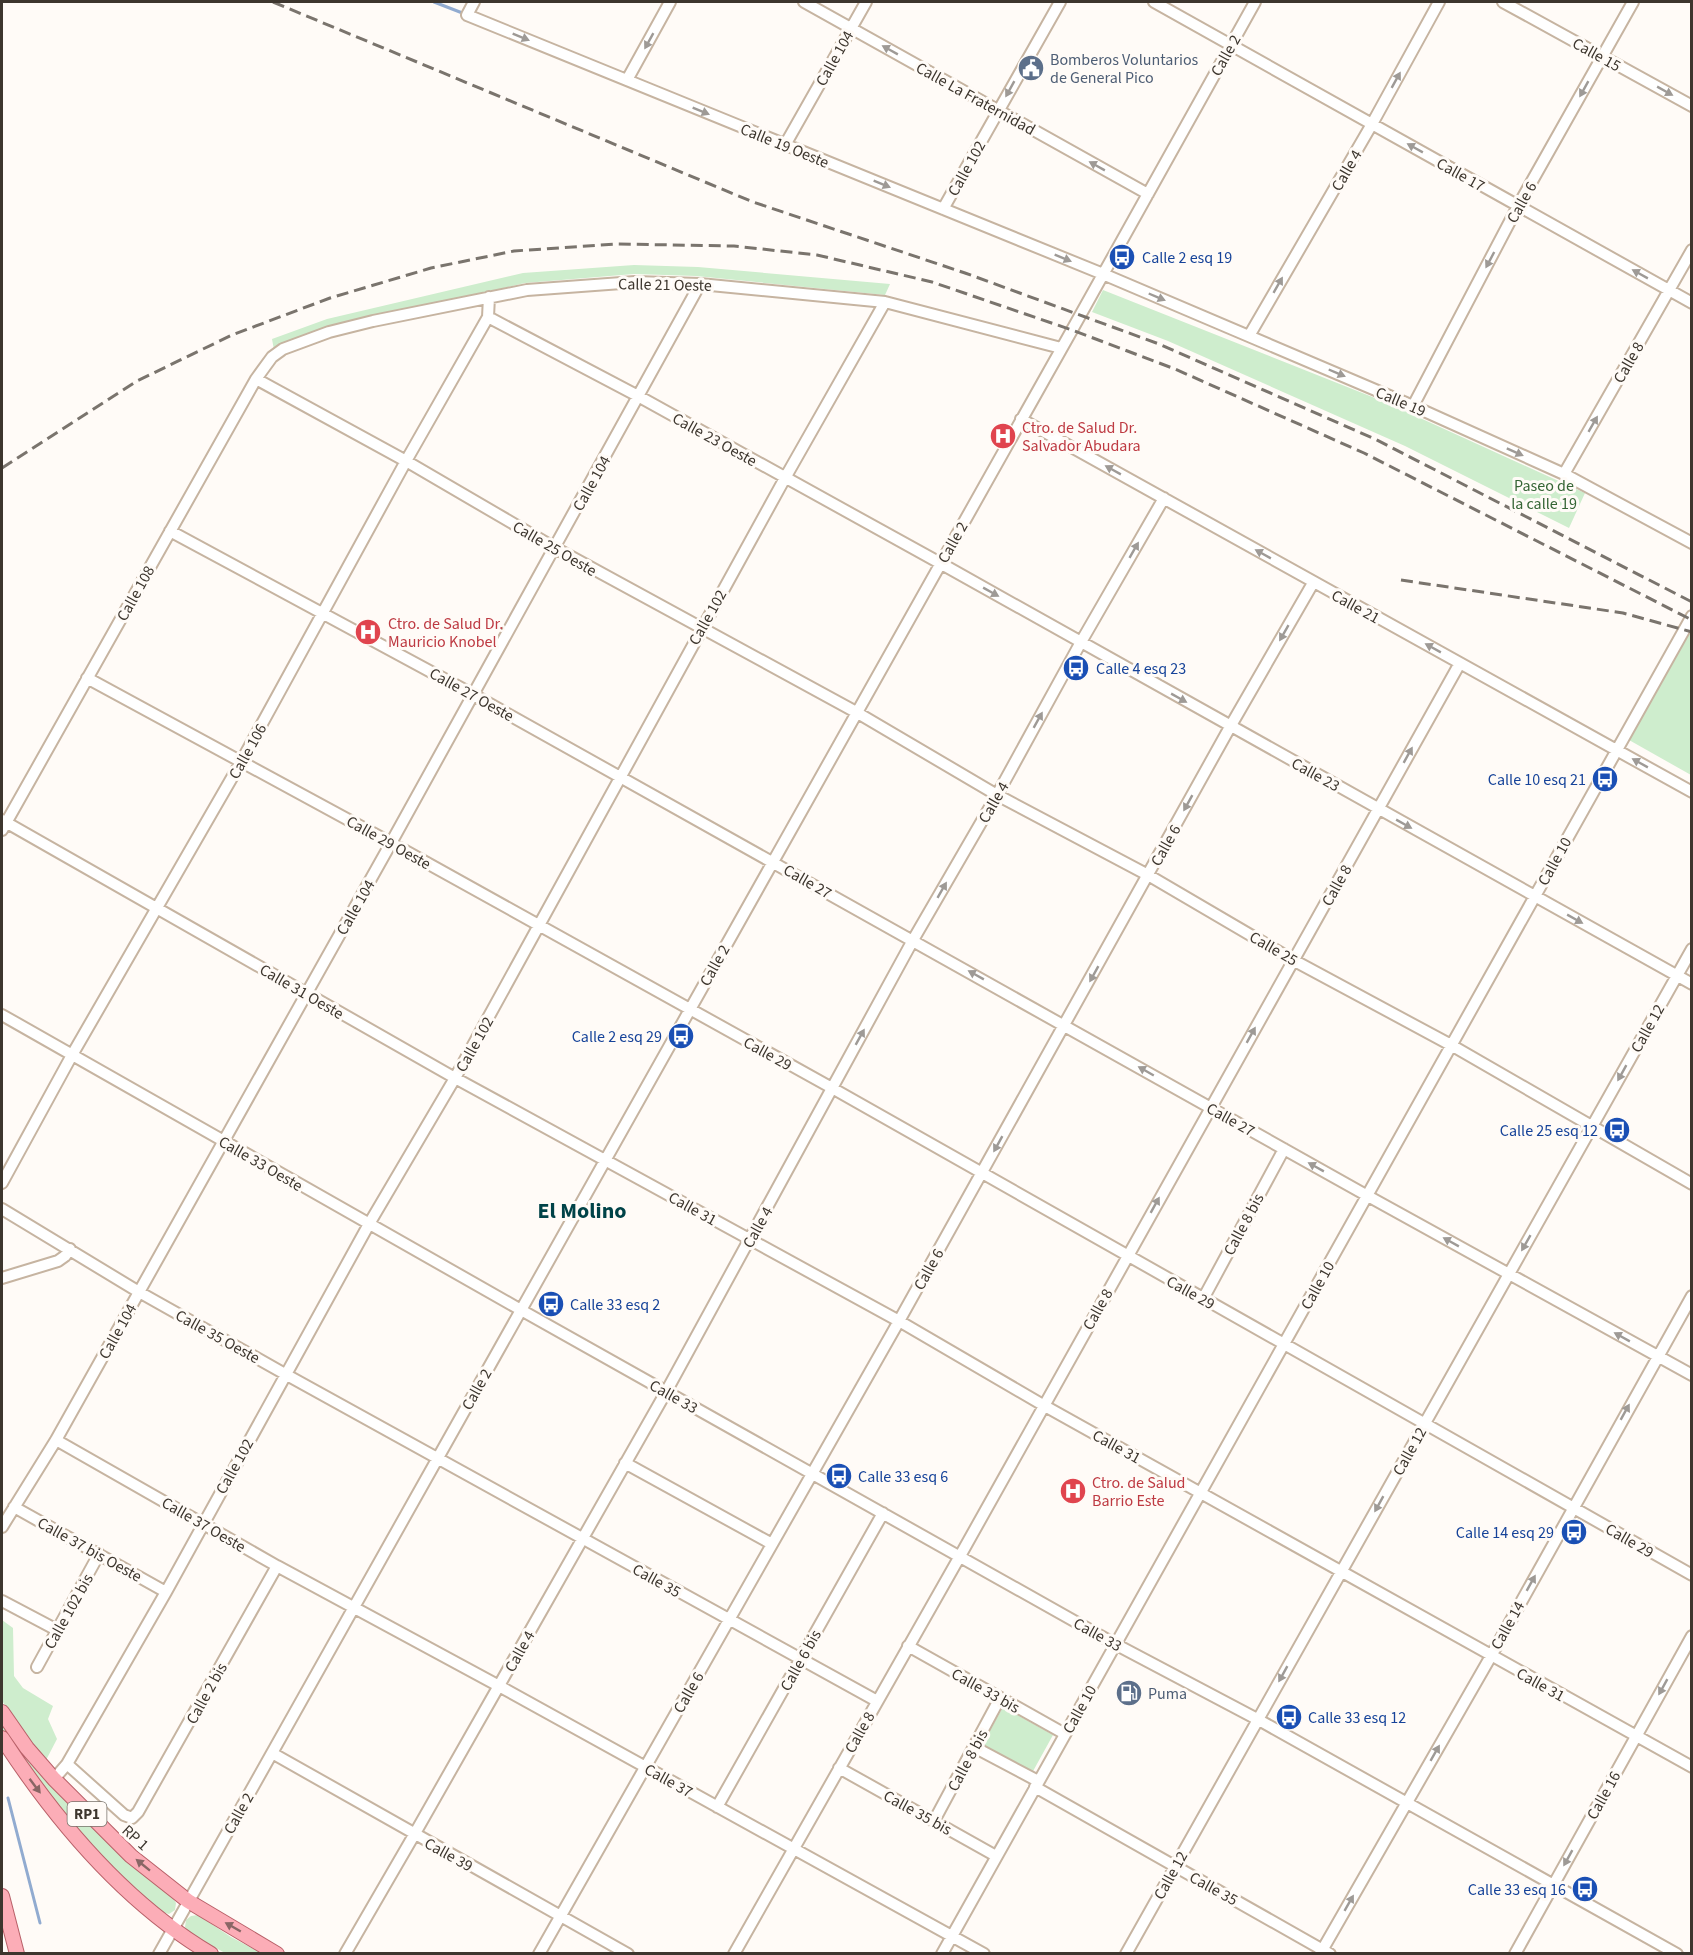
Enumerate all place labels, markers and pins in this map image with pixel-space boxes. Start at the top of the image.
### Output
place label: Bomberos Voluntarios de General Pico [1050,49,1199,89]
public building icon: Bomberos Voluntarios de General Pico [1016,53,1046,83]
bus stop icon: Calle 2 esq 19 [1107,242,1137,272]
place label: Calle 2 esq 19 [1142,247,1232,269]
place label: Ctro. de Salud Dr. Salvador Abudara [1022,417,1141,457]
hospital icon: Ctro. de Salud Dr. Salvador Abudara [988,421,1018,451]
place label: Ctro. de Salud Dr. Mauricio Knobel [388,613,503,653]
hospital icon: Ctro. de Salud Dr. Mauricio Knobel [353,617,383,647]
bus stop icon: Calle 4 esq 23 [1061,653,1091,683]
place label: Calle 4 esq 23 [1096,658,1186,680]
bus stop icon: Calle 10 esq 21 [1590,764,1620,794]
place label: Calle 10 esq 21 [1488,769,1586,791]
bus stop icon: Calle 2 esq 29 [666,1021,696,1051]
place label: Calle 2 esq 29 [572,1026,662,1048]
bus stop icon: Calle 25 esq 12 [1602,1115,1632,1145]
place label: Calle 25 esq 12 [1500,1120,1598,1142]
bus stop icon: Calle 33 esq 2 [536,1289,566,1319]
place label: Calle 33 esq 2 [570,1294,660,1316]
bus stop icon: Calle 33 esq 6 [824,1461,854,1491]
place label: Calle 33 esq 6 [858,1466,948,1488]
place label: Ctro. de Salud Barrio Este [1092,1472,1185,1512]
hospital icon: Ctro. de Salud Barrio Este [1058,1476,1088,1506]
bus stop icon: Calle 14 esq 29 [1559,1517,1589,1547]
place label: Calle 14 esq 29 [1456,1522,1554,1544]
fuel station icon: Puma [1114,1678,1144,1708]
place label: Puma [1148,1683,1187,1705]
bus stop icon: Calle 33 esq 12 [1274,1702,1304,1732]
place label: Calle 33 esq 12 [1308,1707,1406,1729]
bus stop icon: Calle 33 esq 16 [1570,1874,1600,1904]
place label: Calle 33 esq 16 [1468,1879,1566,1901]

